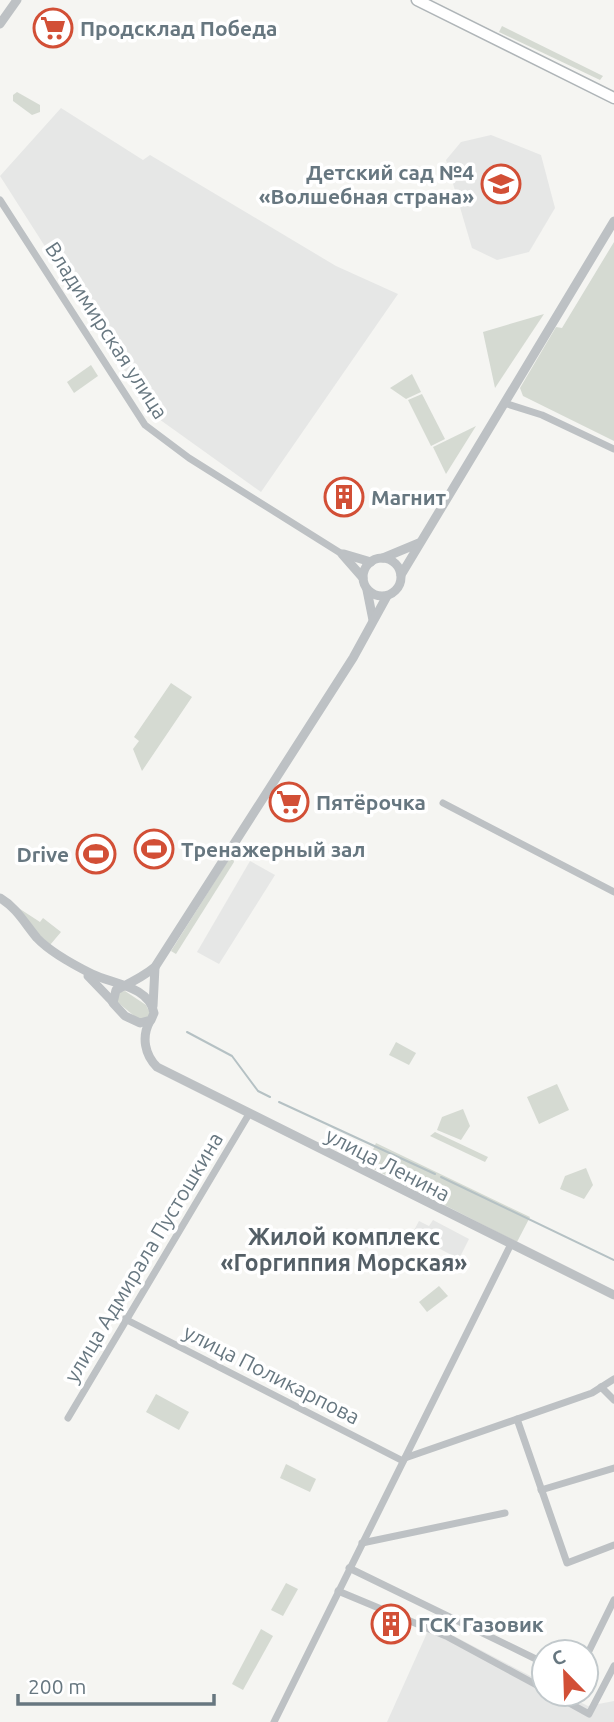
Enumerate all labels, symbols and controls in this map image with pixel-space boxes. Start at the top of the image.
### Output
supermarket icon: Продсклад Победа [32,7,74,49]
place label: Продсклад Победа [80,16,277,40]
place label: Детский сад №4 «Волшебная страна» [259,160,474,208]
school or university icon: Детский сад №4 «Волшебная страна» [480,163,522,205]
street label: Владимирская улица [41,237,173,423]
building icon: Магнит [323,476,365,518]
place label: Магнит [371,485,447,509]
supermarket icon: Пятёрочка [268,781,310,823]
place label: Пятёрочка [316,790,426,814]
sports icon: Тренажерный зал [133,828,175,870]
sports icon: Drive [75,833,117,875]
place label: Тренажерный зал [181,837,365,861]
place label: Drive [16,842,69,866]
street label: улица Ленина [322,1122,454,1206]
street label: улица Адмирала Пустошкина [59,1128,227,1386]
district label: Жилой комплекс «Горгиппия Морская» [221,1224,467,1275]
street label: улица Поликарпова [180,1319,364,1429]
building icon: ГСК Газовик [370,1603,412,1645]
place label: ГСК Газовик [418,1612,544,1636]
north arrow [530,1638,600,1708]
text: С [548,1645,568,1670]
scale bar [18,1662,214,1706]
text: 200 m [28,1674,86,1698]

